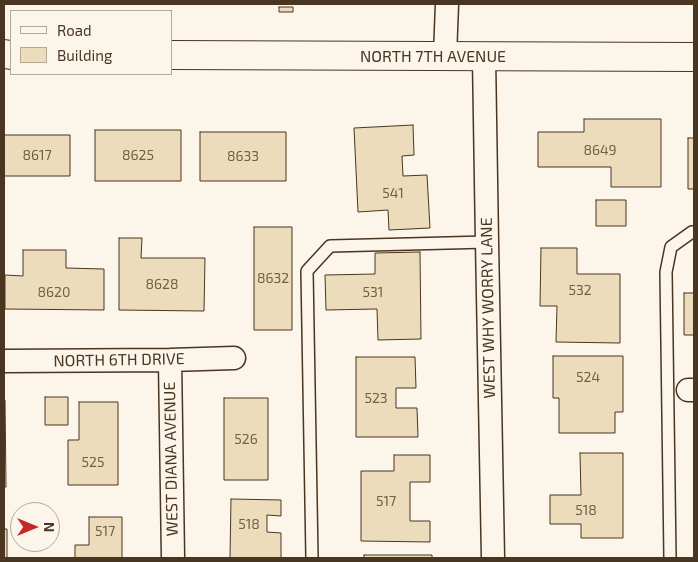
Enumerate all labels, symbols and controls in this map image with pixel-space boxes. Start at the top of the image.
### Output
legend [10,10,172,75]
text: Road [57,21,92,39]
text: Building [57,46,112,64]
street label: NORTH 7TH AVENUE [360,47,506,67]
house number: 8649 [583,142,617,158]
house number: 8617 [22,147,52,163]
house number: 8625 [122,147,154,163]
house number: 8633 [227,148,259,164]
house number: 541 [382,185,404,201]
street label: WEST WHY WORRY LANE [477,217,499,399]
house number: 8632 [257,270,289,286]
house number: 8628 [146,276,178,292]
house number: 532 [568,282,592,298]
house number: 8620 [38,284,70,300]
house number: 531 [363,284,383,300]
street label: NORTH 6TH DRIVE [53,349,185,371]
house number: 524 [576,369,600,385]
street label: WEST DIANA AVENUE [160,382,182,536]
house number: 523 [364,390,388,406]
house number: 526 [234,431,258,447]
house number: 525 [82,454,104,470]
house number: 517 [376,493,396,509]
north arrow [10,502,60,552]
house number: 518 [575,502,597,518]
house number: 518 [238,516,260,532]
text: N [41,522,58,532]
house number: 517 [95,523,115,539]

